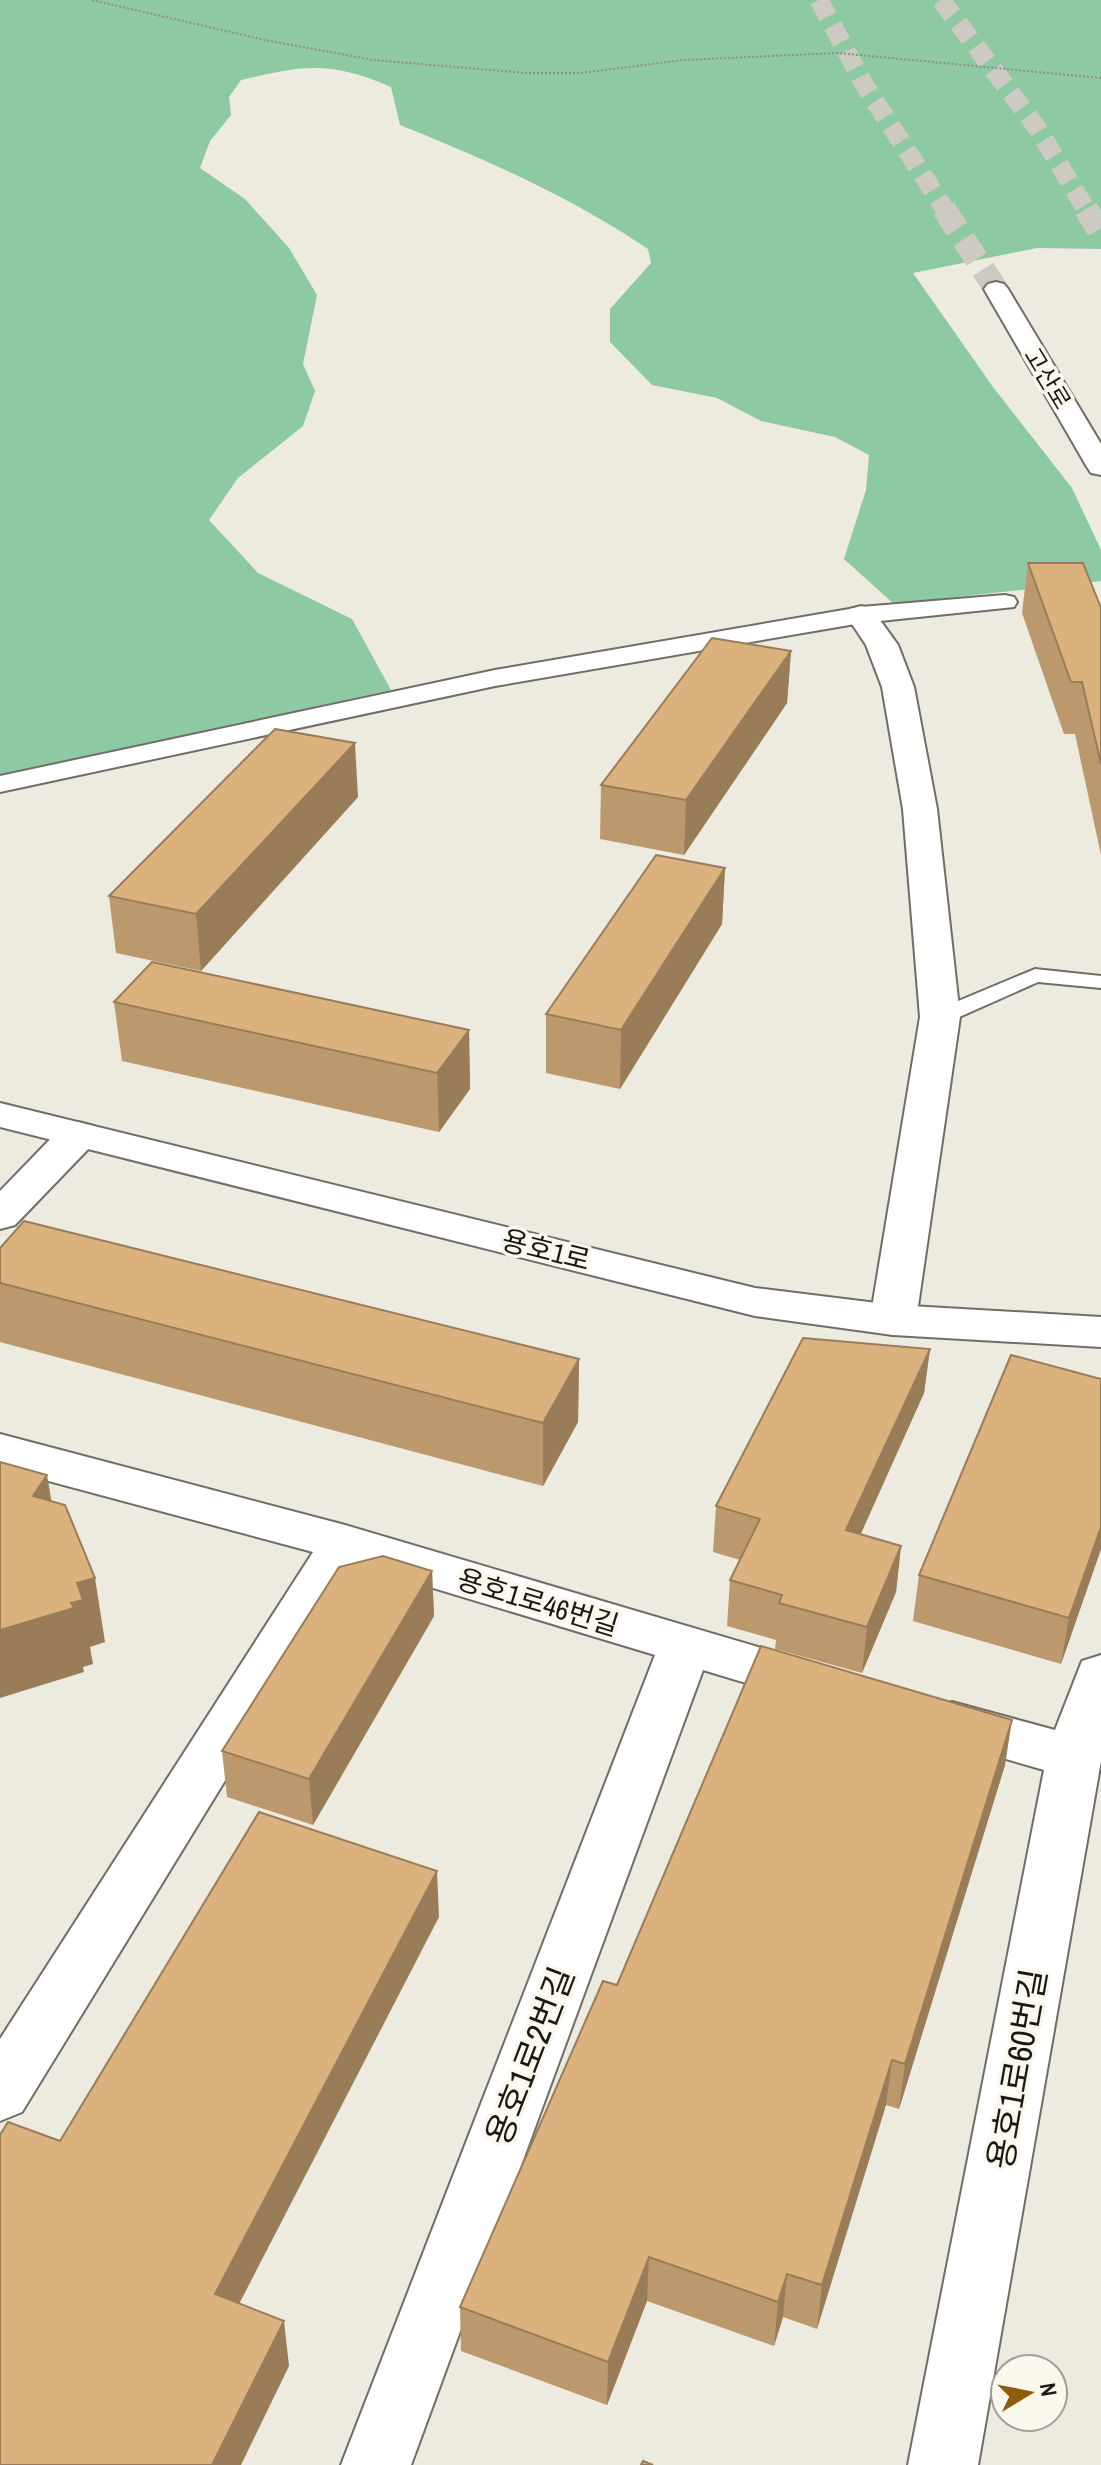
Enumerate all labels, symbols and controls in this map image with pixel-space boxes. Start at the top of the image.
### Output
street label: 고산로 [1017,341,1079,415]
street label: 용호1로 [498,1221,594,1279]
street label: 용호1로46번길 [453,1559,623,1645]
street label: 용호1로2번길 [475,1960,585,2152]
street label: 용호1로60번길 [977,1965,1057,2173]
north arrow [989,2353,1069,2433]
text: N [1033,2381,1065,2399]

